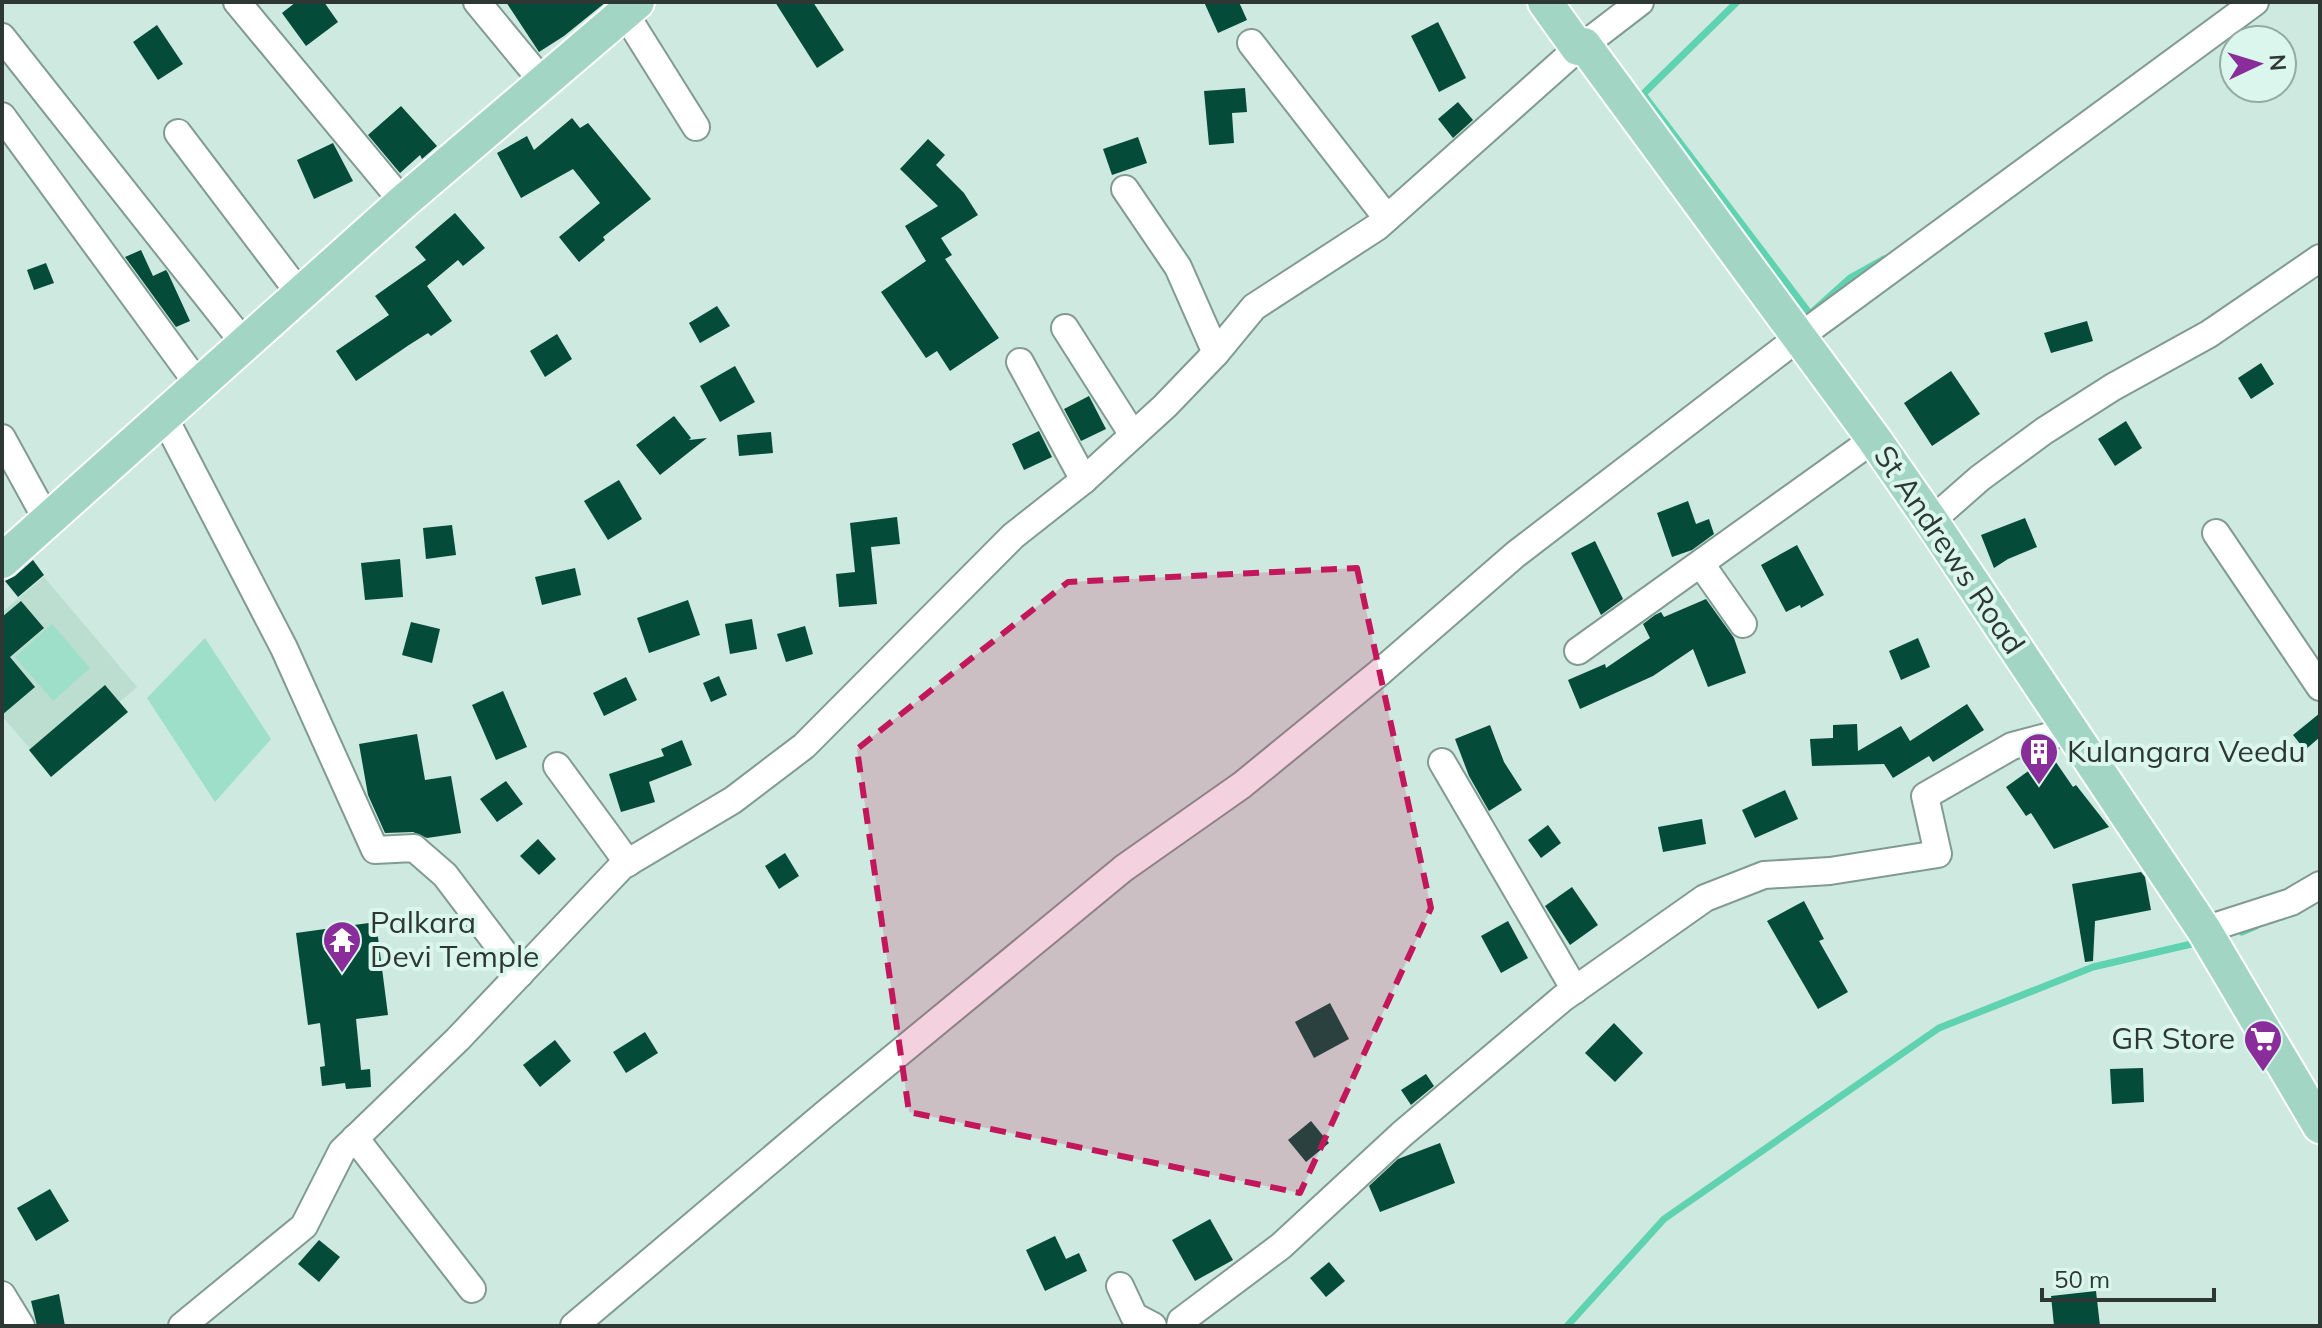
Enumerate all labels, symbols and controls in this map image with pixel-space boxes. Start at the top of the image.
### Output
north arrow [2218,24,2298,104]
text: N [2263,53,2292,72]
street label: St Andrews Road [1866,438,2034,661]
building icon: Kulangara Veedu [2018,731,2060,786]
place label: Kulangara Veedu [2067,732,2306,770]
place label: Palkara Devi Temple [370,903,539,975]
temple icon: Palkara Devi Temple [321,919,363,974]
supermarket icon: GR Store [2242,1018,2284,1073]
place label: GR Store [2111,1019,2235,1057]
scale bar [2042,1252,2214,1302]
text: 50 m [2054,1264,2110,1294]

